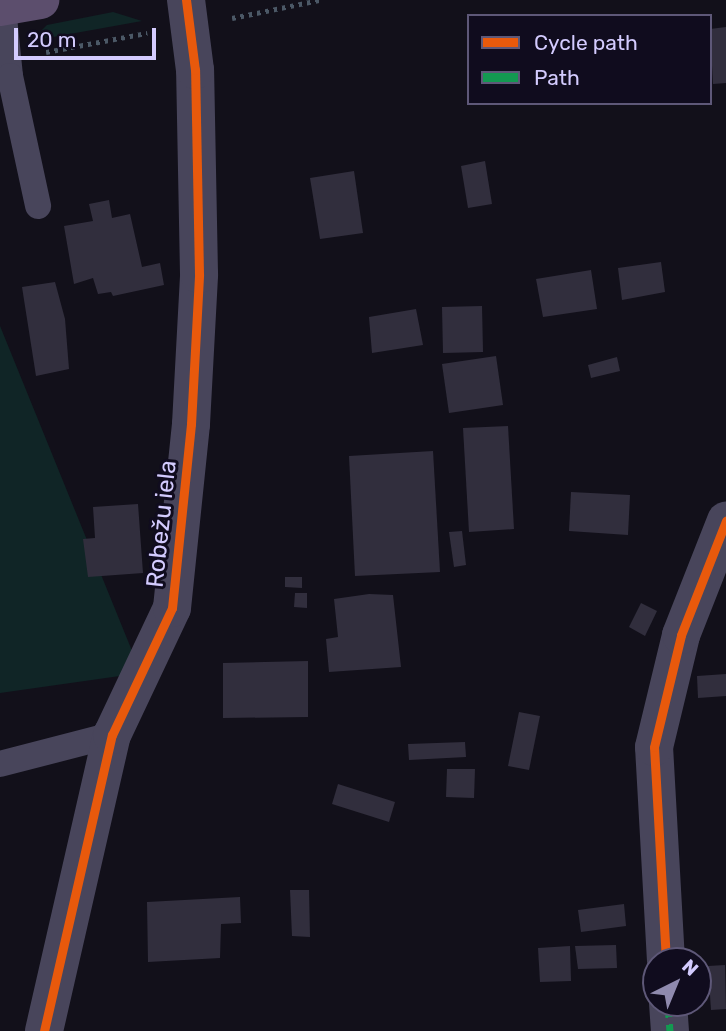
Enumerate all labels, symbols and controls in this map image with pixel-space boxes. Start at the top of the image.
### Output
scale bar [18,14,159,58]
legend [467,14,712,105]
text: 20 m [27,27,76,52]
text: Cycle path [534,30,638,55]
text: Path [534,65,580,90]
street label: Robežu iela [141,459,183,589]
north arrow [642,947,712,1017]
text: N [677,955,703,981]

